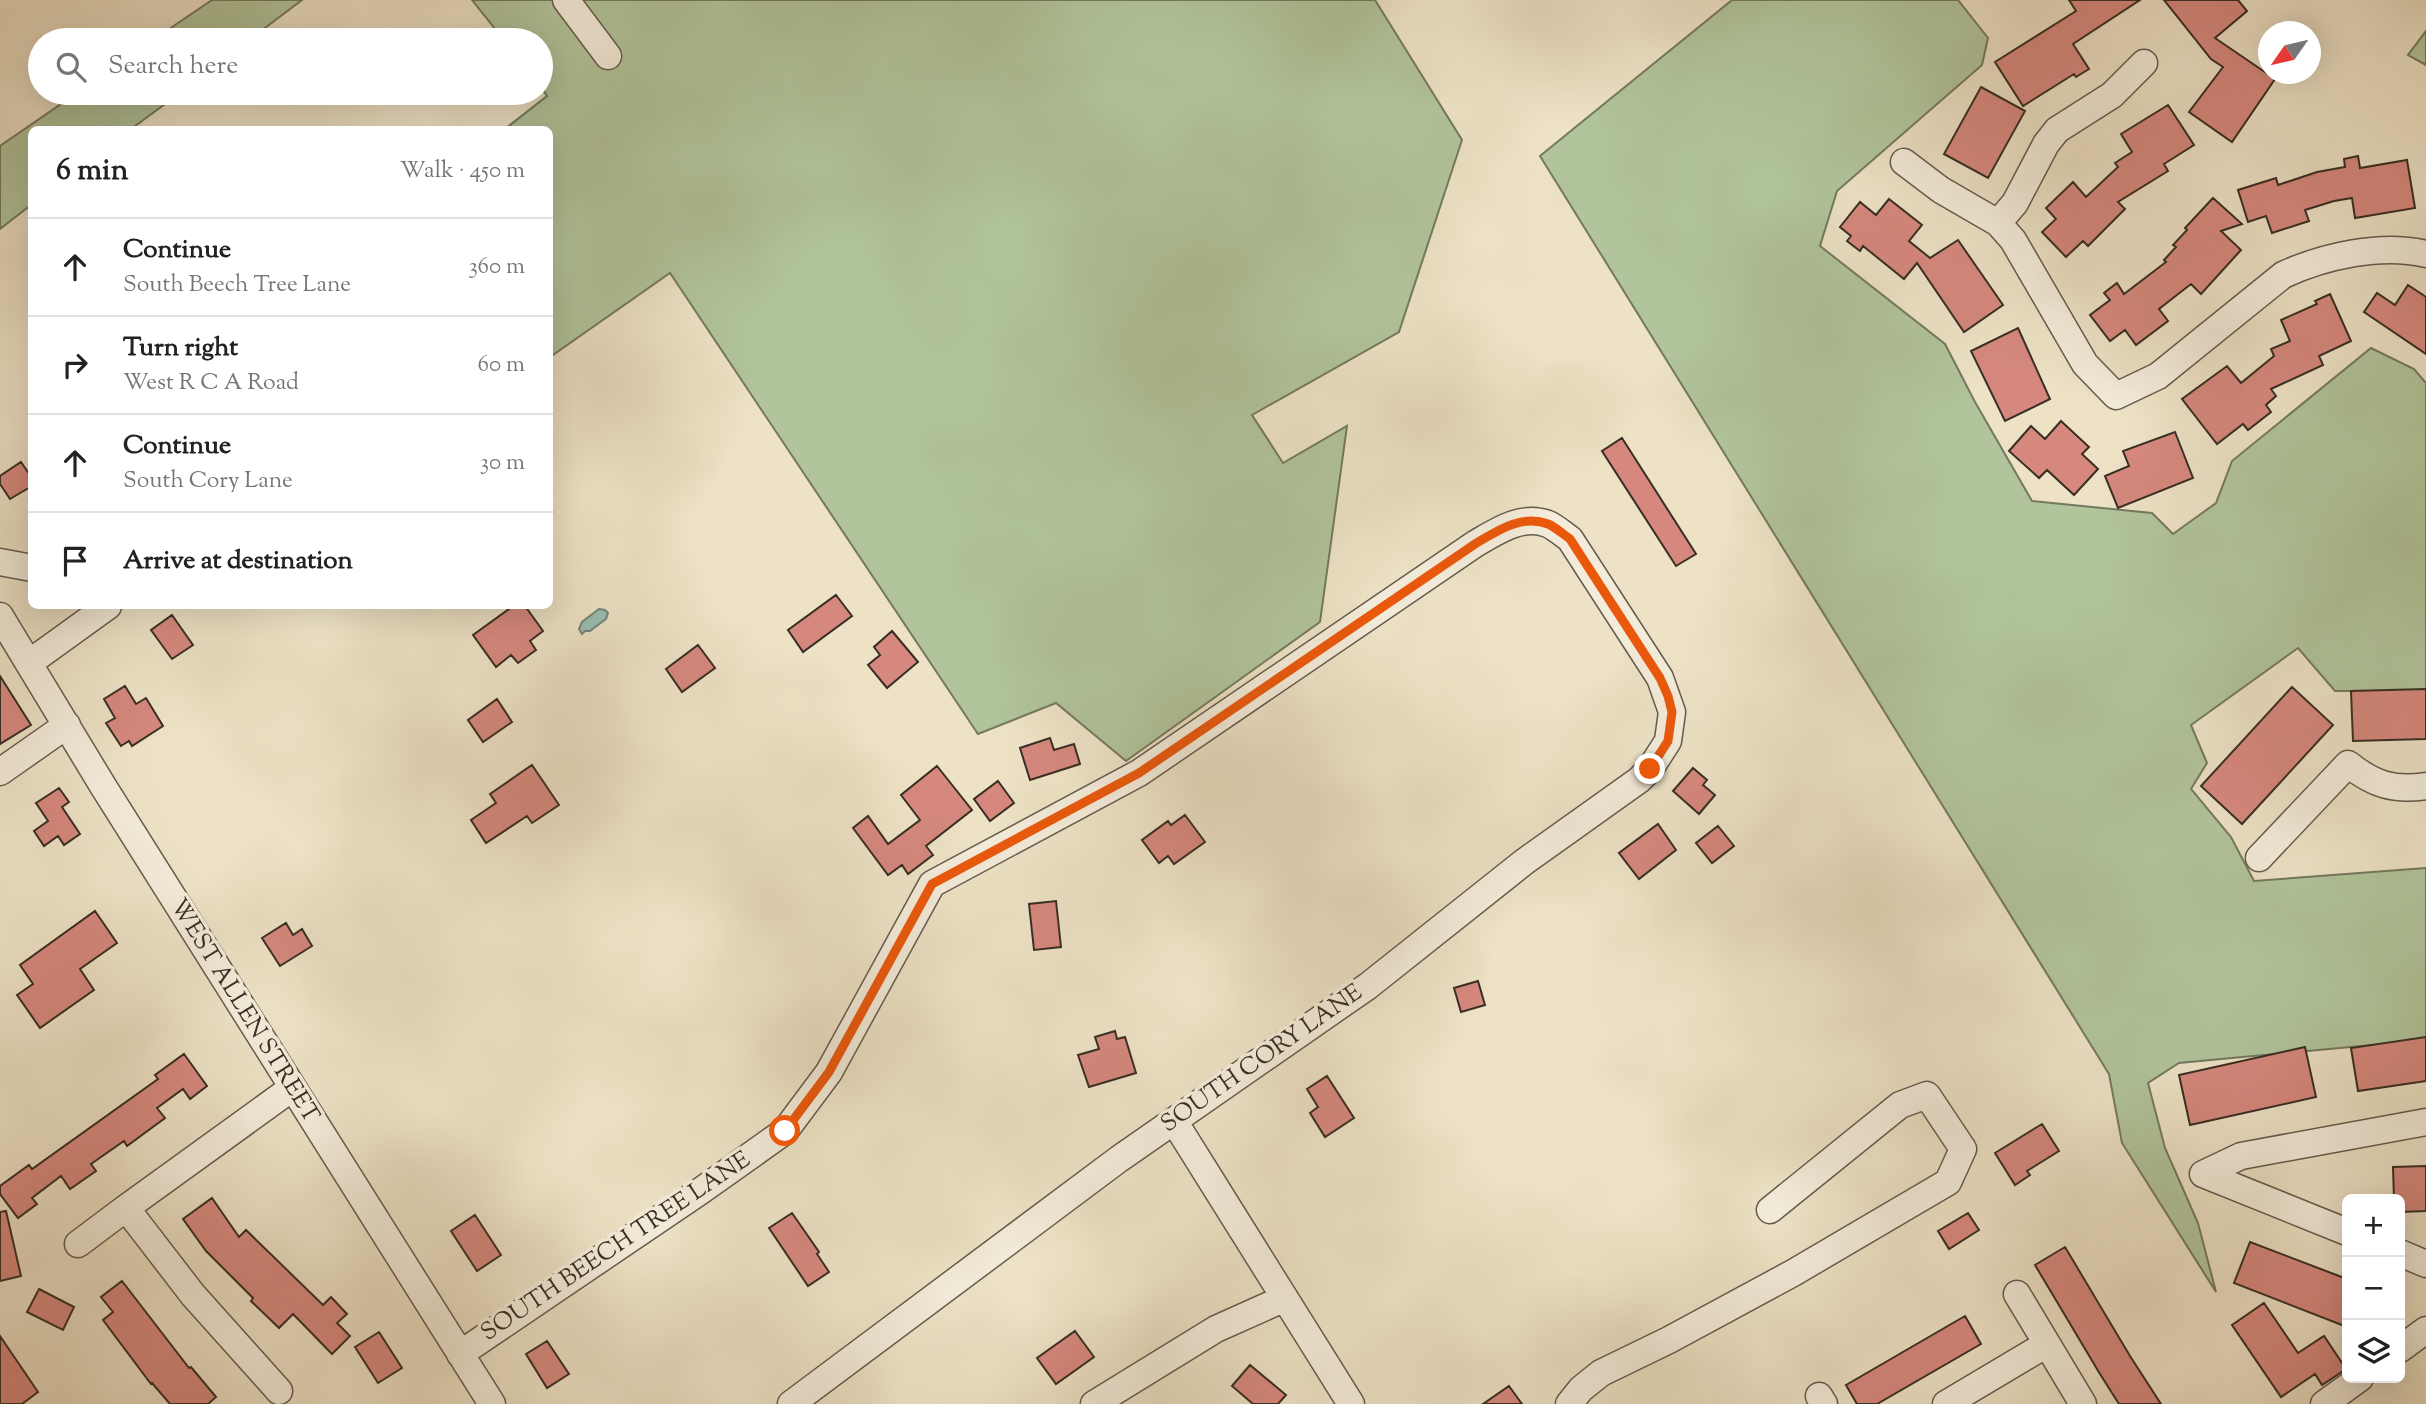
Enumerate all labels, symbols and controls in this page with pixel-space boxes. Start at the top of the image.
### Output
north arrow [2258,21,2321,84]
search box [28,28,553,105]
icon: search [52,48,90,86]
text: Search here [108,48,238,85]
text: 6 min [56,150,128,193]
text: Walk · 450 m [400,155,525,188]
text: Continue [123,232,231,269]
icon: ahead [56,248,94,286]
text: 360 m [468,251,525,284]
text: South Beech Tree Lane [123,269,351,302]
text: Turn right [123,330,238,367]
icon: right [56,346,94,384]
text: 60 m [477,349,525,382]
text: West R C A Road [123,367,299,400]
text: Continue [123,428,231,465]
icon: ahead [56,444,94,482]
text: 30 m [480,447,525,480]
text: South Cory Lane [123,465,293,498]
icon: arrive [56,542,94,580]
text: Arrive at destination [123,543,353,580]
route end [1634,753,1665,784]
street label: WEST ALLEN STREET [161,892,327,1130]
street label: SOUTH CORY LANE [1154,976,1370,1141]
route start [769,1115,800,1146]
street label: SOUTH BEECH TREE LANE [474,1144,758,1350]
map controls [2342,1194,2405,1383]
button: + [2342,1194,2405,1257]
button: − [2342,1257,2405,1320]
button: layers [2342,1320,2405,1383]

